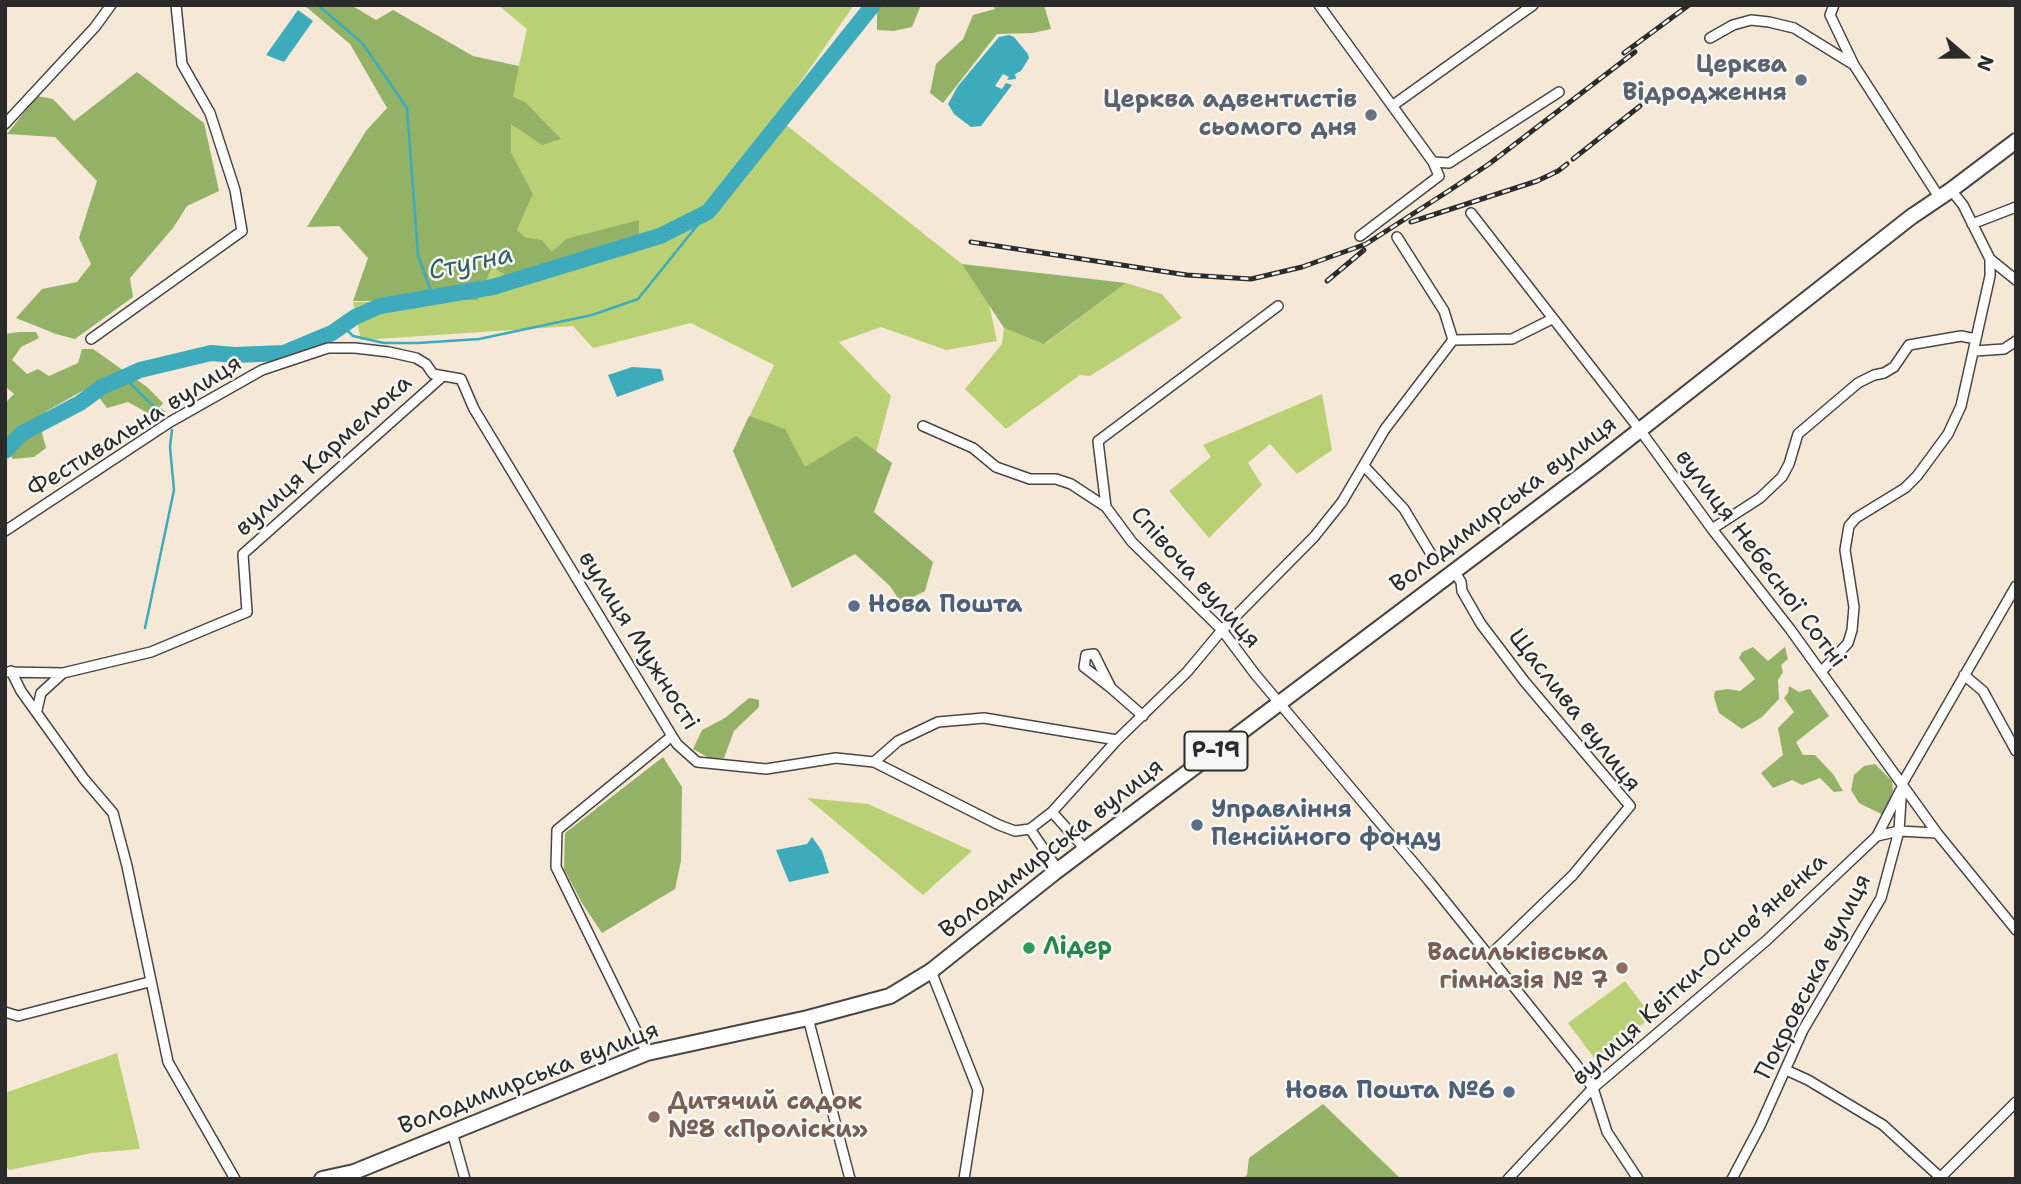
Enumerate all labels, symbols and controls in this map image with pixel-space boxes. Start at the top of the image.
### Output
north arrow [1930,21,2000,91]
place label: Церква Відродження [1623,52,1787,108]
text: N [1971,52,2000,75]
marker: Церква Відродження [1793,72,1809,88]
place label: Церква адвентистів сьомого дня [1103,87,1357,143]
marker: Церква адвентистів сьомого дня [1363,107,1379,123]
water label: Стугна [426,240,516,288]
street label: Фестивальна вулиця [23,349,247,505]
street label: вулиця Кармелюка [230,369,418,543]
street label: Володимирська вулиця [1385,410,1623,600]
street label: вулиця Небесної Сотні [1668,444,1852,674]
street label: Співоча вулиця [1124,501,1266,655]
street label: вулиця Мужності [571,546,705,736]
place label: Нова Пошта [868,592,1022,620]
marker: Нова Пошта [846,598,862,614]
street label: Щаслива вулиця [1501,624,1647,798]
road number: Р-19 [1184,732,1248,771]
street label: Володимирська вулиця [934,753,1170,945]
place label: Управління Пенсійного фонду [1211,797,1441,853]
marker: Управління Пенсійного фонду [1189,817,1205,833]
street label: вулиця Квітки-Основʼяненка [1566,848,1834,1092]
street label: Покровська вулиця [1750,869,1878,1085]
place label: Лідер [1043,934,1112,962]
marker: Лідер [1021,940,1037,956]
place label: Васильківська гімназія № 7 [1427,940,1608,996]
marker: Васильківська гімназія № 7 [1614,960,1630,976]
street label: Володимирська вулиця [395,1016,663,1142]
place label: Нова Пошта №6 [1285,1078,1495,1106]
marker: Нова Пошта №6 [1501,1084,1517,1100]
place label: Дитячий садок №8 «Проліски» [668,1089,868,1145]
marker: Дитячий садок №8 «Проліски» [646,1109,662,1125]

